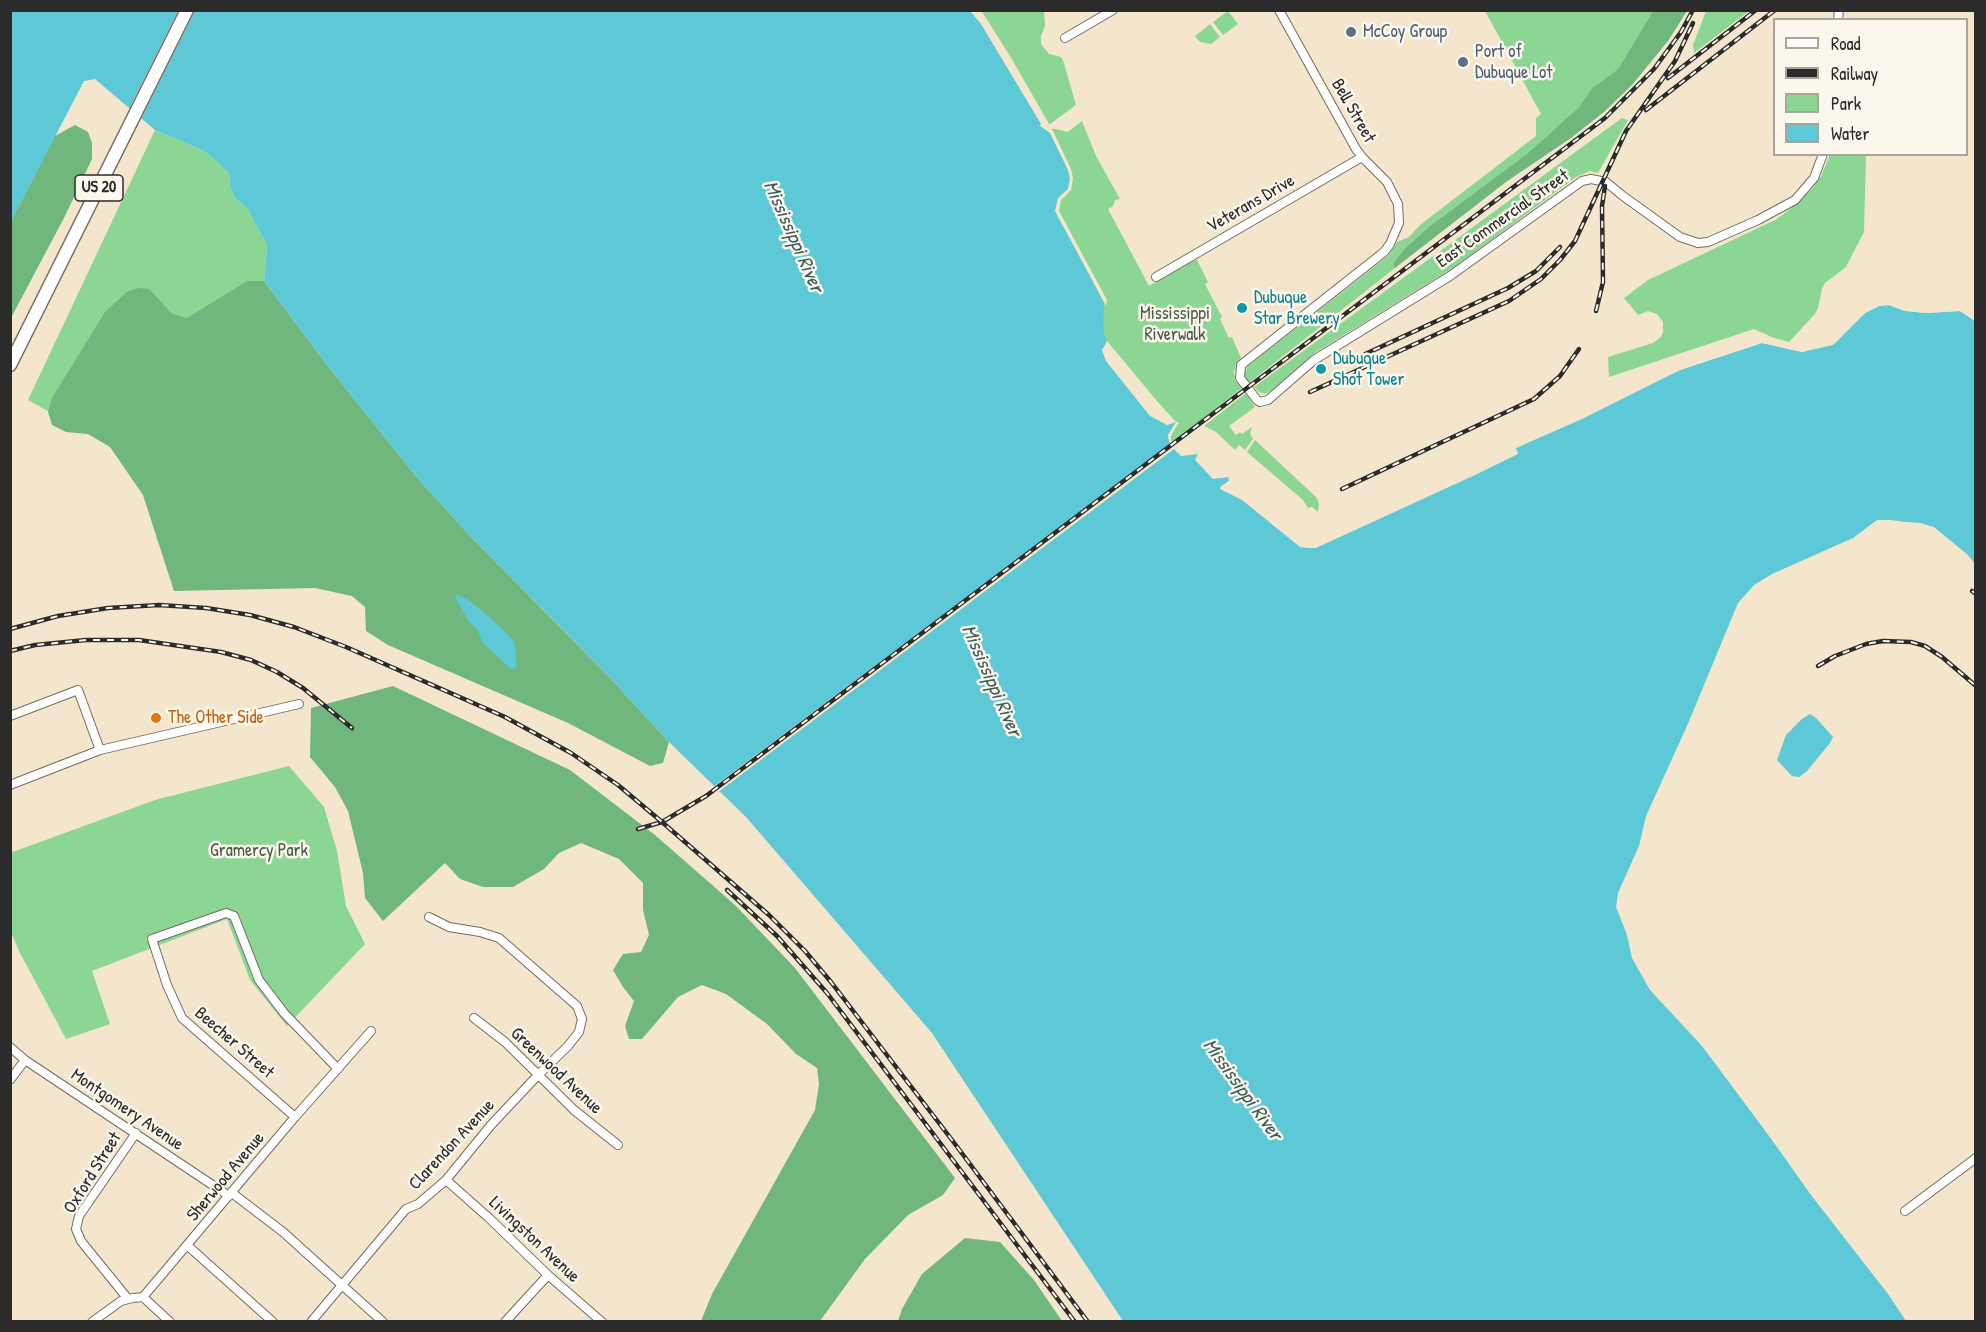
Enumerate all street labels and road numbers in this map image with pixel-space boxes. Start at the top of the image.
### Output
street label: Bell Street [1326,75,1380,147]
street label: East Commercial Street [1433,165,1573,273]
street label: Veterans Drive [1203,170,1299,238]
road number: US 20 [75,175,123,201]
street label: Beecher Street [190,1003,278,1083]
street label: Greenwood Avenue [506,1023,606,1119]
street label: Montgomery Avenue [67,1064,187,1156]
street label: Clarendon Avenue [404,1095,500,1195]
street label: Oxford Street [60,1128,126,1218]
street label: Sherwood Avenue [183,1128,269,1226]
street label: Livingston Avenue [484,1192,584,1288]

